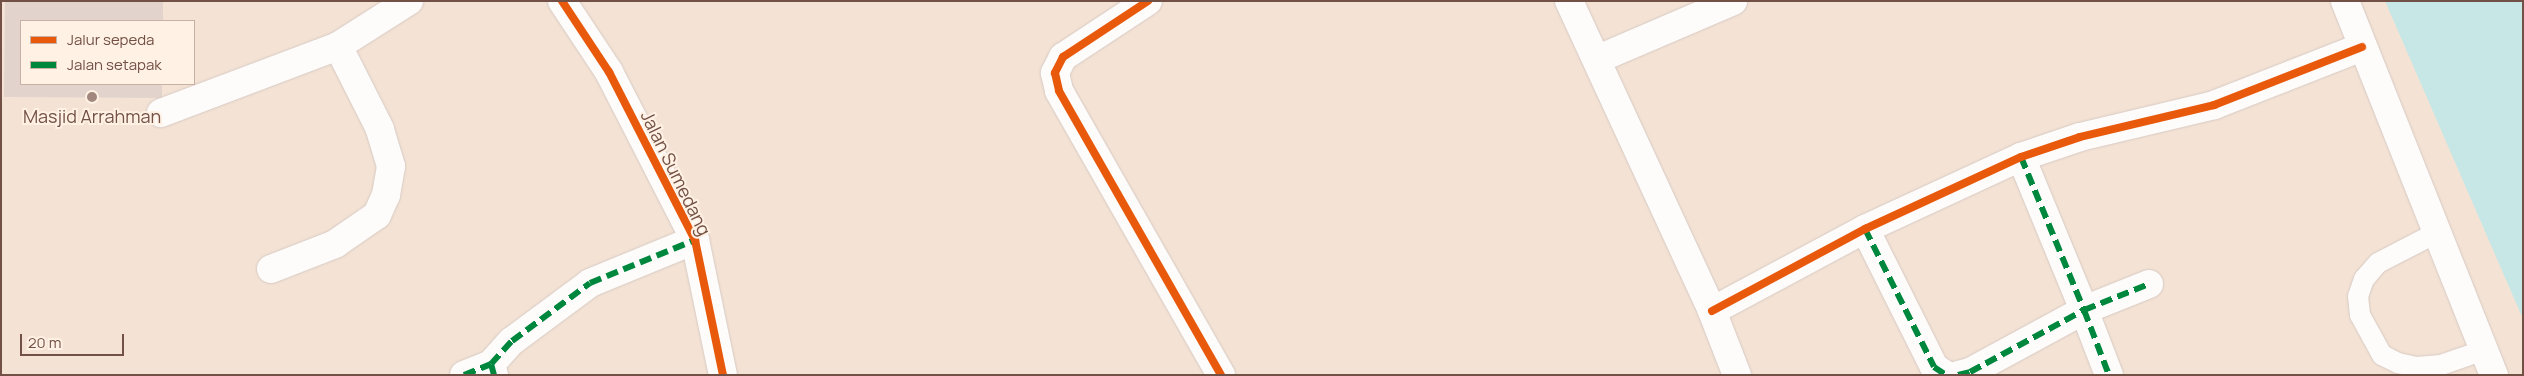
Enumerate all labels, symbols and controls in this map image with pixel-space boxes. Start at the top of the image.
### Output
legend [20,20,195,85]
text: Jalur sepeda [67,29,154,50]
text: Jalan setapak [67,54,162,75]
marker: Masjid Arrahman [86,91,98,103]
place label: Masjid Arrahman [23,105,161,127]
street label: Jalan Sumedang [636,107,716,239]
scale bar [22,324,126,356]
text: 20 m [28,332,61,353]

